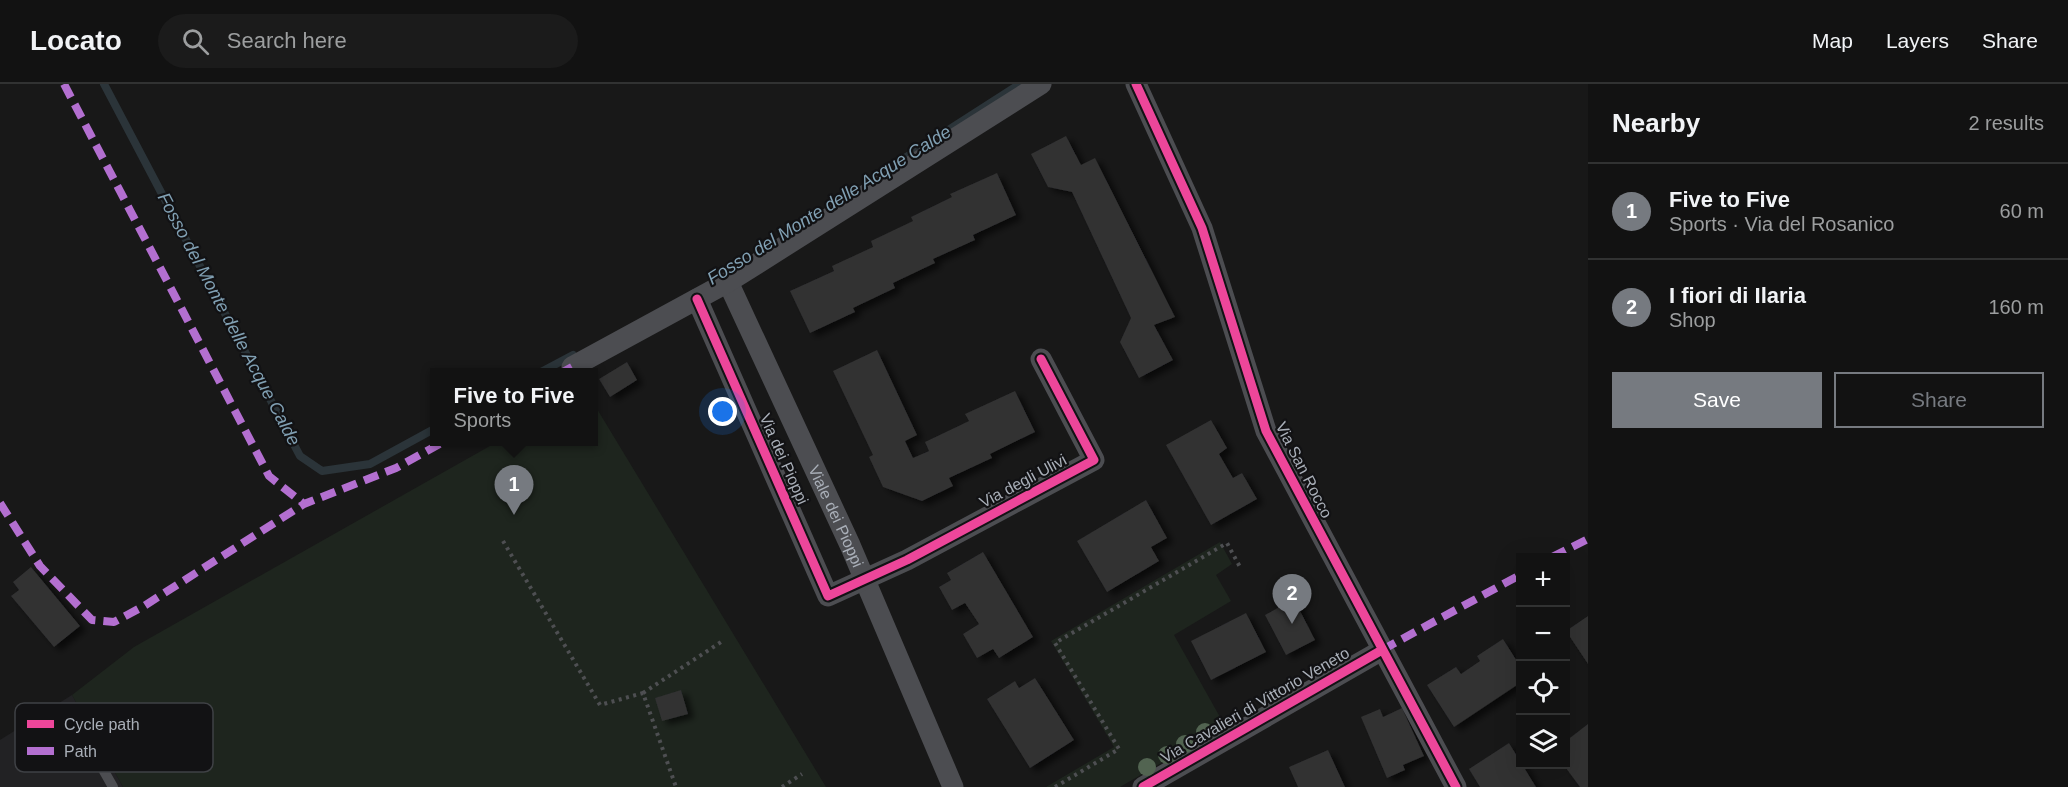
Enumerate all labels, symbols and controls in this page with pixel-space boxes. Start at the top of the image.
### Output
search box [158,14,578,68]
text: Locato [30,25,122,56]
icon: search [179,25,212,58]
text: Search here [227,28,347,53]
text: Map [1812,29,1853,52]
text: Layers [1886,29,1949,52]
text: Share [1982,29,2038,52]
text: Nearby [1612,108,1700,138]
text: 2 results [1968,112,2044,134]
water label: Fosso del Monte delle Acque Calde [703,121,955,289]
text: Five to Five [1669,187,1790,212]
water label: Fosso del Monte delle Acque Calde [154,189,304,449]
text: 1 [1626,200,1637,222]
text: 60 m [2000,200,2044,222]
text: Sports · Via del Rosanico [1669,213,1894,235]
text: I fiori di Ilaria [1669,283,1806,308]
text: 2 [1626,296,1637,318]
text: 160 m [1988,296,2044,318]
text: Shop [1669,309,1716,331]
popup [430,368,598,446]
button: Save [1612,372,1822,428]
button: Share [1834,372,2044,428]
text: Five to Five [453,383,575,408]
your location [708,397,737,426]
text: Sports [453,409,511,431]
street label: Via dei Pioppi [756,411,812,507]
street label: Via San Rocco [1272,419,1336,521]
street label: Via degli Ulivi [977,451,1069,511]
street label: Viale dei Pioppi [806,463,867,570]
pin: 1 [494,466,534,515]
map controls [1516,553,1570,769]
button: + [1516,553,1570,607]
pin: 2 [1272,574,1312,624]
button: − [1516,607,1570,661]
street label: Via Cavalieri di Vittorio Veneto [1158,644,1352,766]
button: locate [1516,661,1570,715]
legend [15,703,213,772]
button: layers [1516,715,1570,769]
text: Cycle path [64,716,140,733]
text: Path [64,743,97,760]

